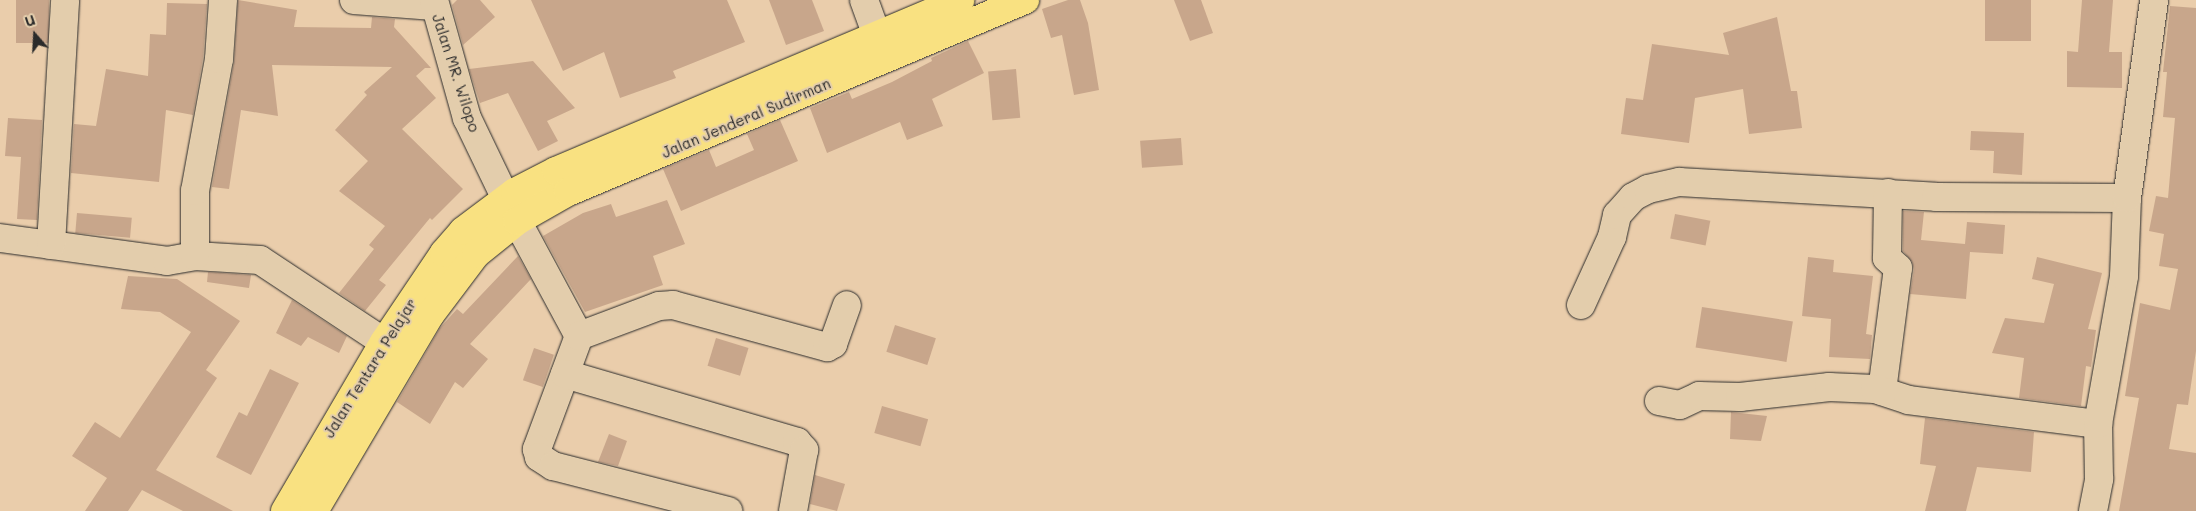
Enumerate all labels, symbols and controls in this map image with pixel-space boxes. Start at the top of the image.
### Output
north arrow [10,10,60,60]
text: U [22,10,38,31]
street label: Jalan MR. Wilopo [428,12,484,134]
street label: Jalan Jenderal Sudirman [659,74,833,162]
street label: Jalan Tentara Pelajar [320,295,420,441]

